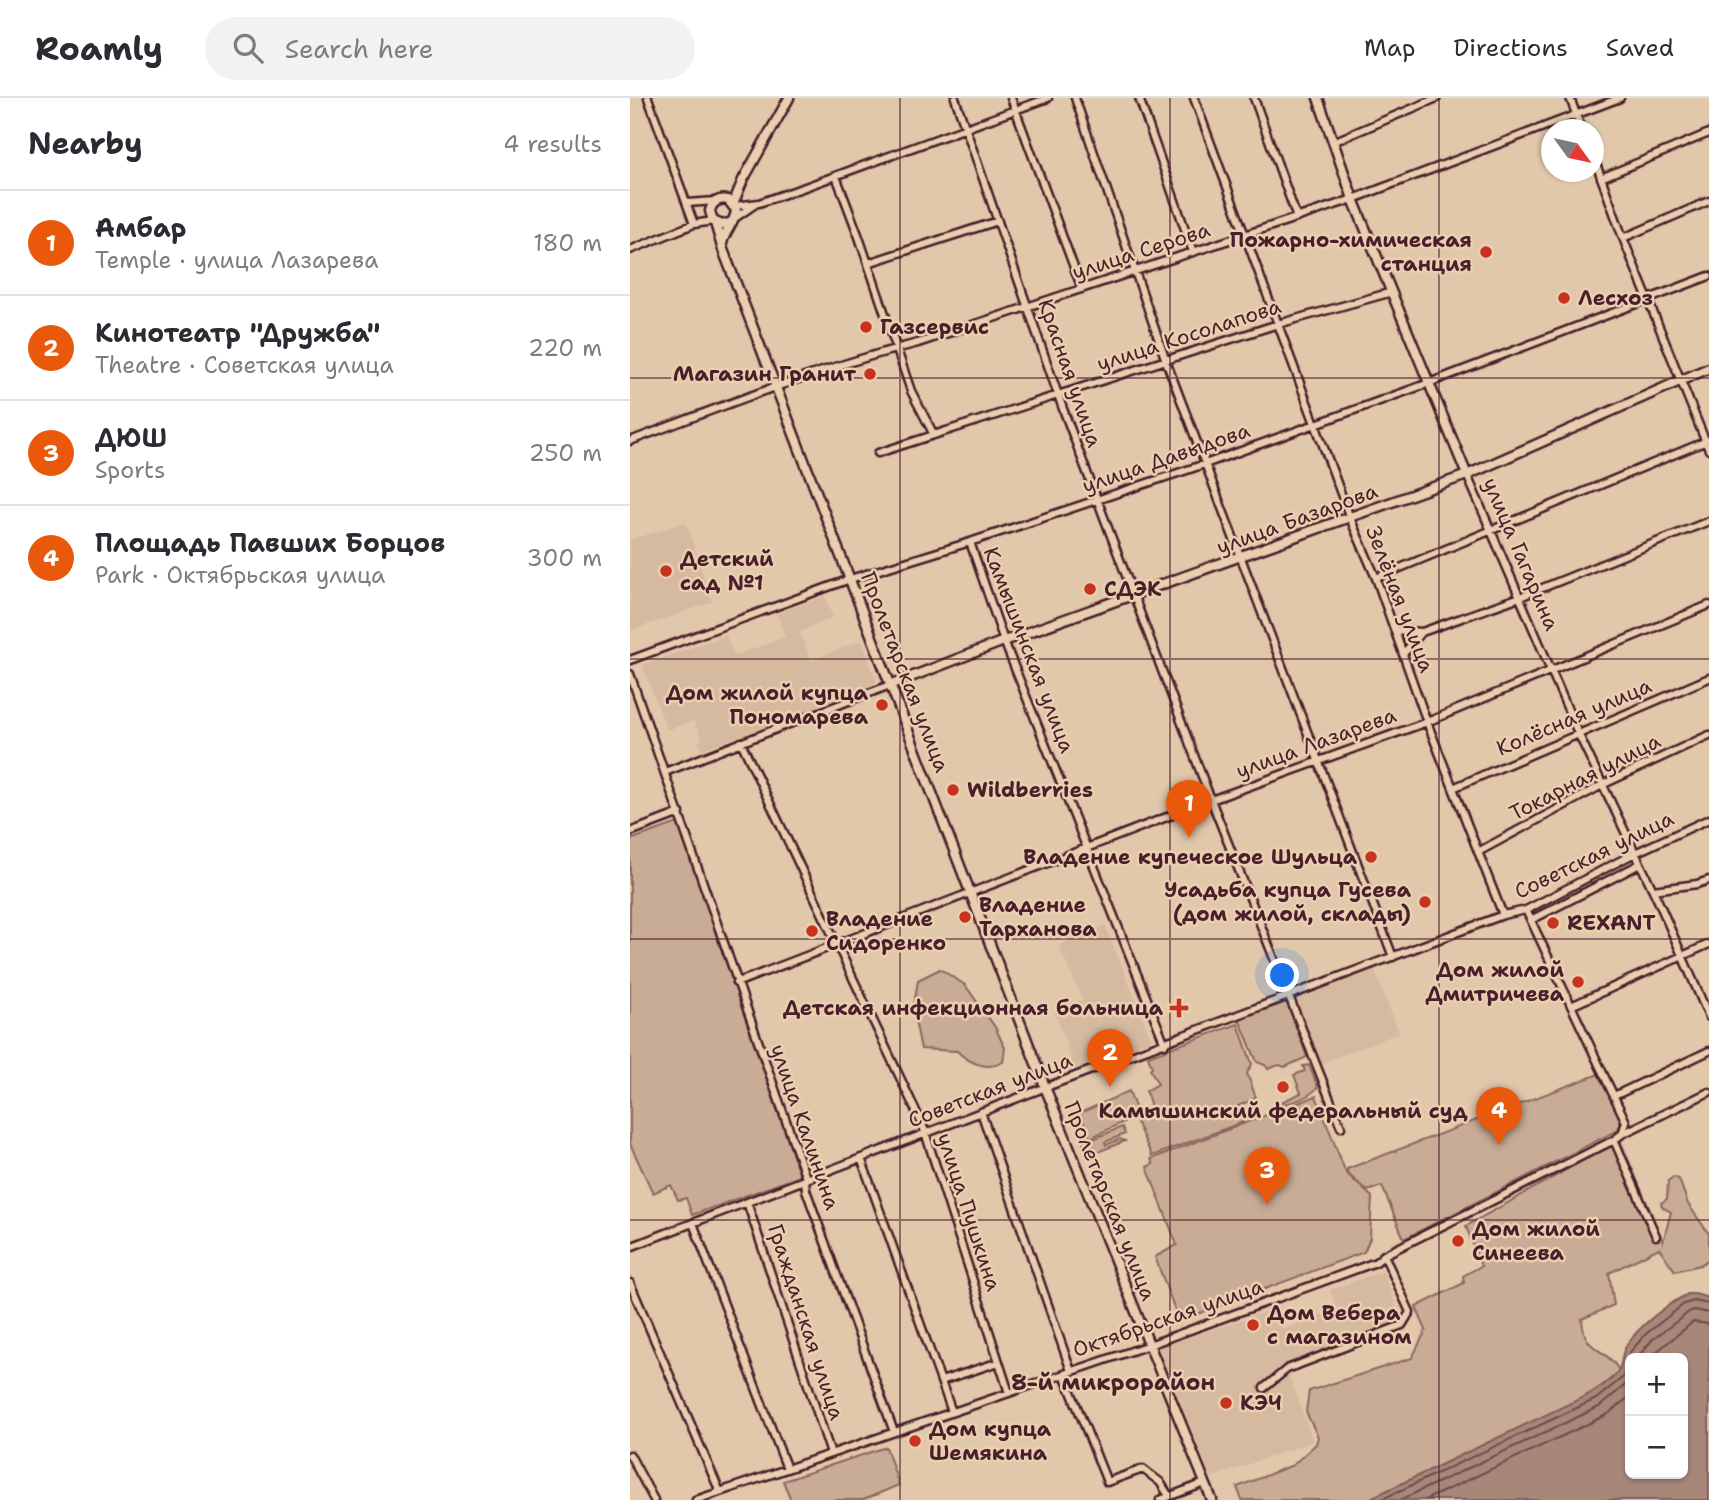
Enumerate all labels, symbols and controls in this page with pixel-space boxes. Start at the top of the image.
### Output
search box [205,17,695,80]
text: Roamly [35,26,163,71]
icon: search [229,29,267,67]
text: Search here [285,31,433,66]
text: Map [1364,32,1415,64]
text: Directions [1453,32,1568,64]
text: Saved [1606,32,1674,64]
north arrow [1541,119,1604,182]
text: Nearby [28,123,143,164]
text: 4 results [503,129,602,159]
text: Амбар [95,210,186,245]
street label: улица Серова [1068,216,1214,286]
place label: Пожарно-химическая станция [1230,226,1472,278]
text: 1 [46,228,56,258]
text: 180 m [533,228,602,258]
marker: Пожарно-химическая станция [1478,244,1494,260]
text: Temple · улица Лазарева [95,245,379,275]
place label: Лесхоз [1578,284,1653,312]
marker: Лесхоз [1556,290,1572,306]
street label: улица Косолапова [1093,292,1285,378]
street label: Красная улица [1031,295,1109,451]
place label: Газсервис [880,313,989,341]
text: Кинотеатр "Дружба" [95,315,380,350]
marker: Газсервис [858,319,874,335]
text: 2 [43,333,59,363]
text: 220 m [528,333,602,363]
text: Theatre · Советская улица [95,350,394,380]
place label: Магазин Гранит [673,360,856,388]
marker: Магазин Гранит [862,366,878,382]
street label: улица Давыдова [1078,416,1254,500]
text: ДЮШ [95,420,167,455]
text: 3 [43,438,59,468]
text: 250 m [529,438,602,468]
text: Sports [95,455,166,485]
street label: улица Гагарина [1476,473,1566,635]
street label: улица Базарова [1213,477,1381,561]
street label: Зелёная улица [1359,522,1441,676]
text: Площадь Павших Борцов [95,525,445,560]
text: 4 [43,543,59,573]
text: 300 m [527,543,602,573]
street label: Камышинская улица [977,543,1081,757]
place label: Детский сад №1 [680,545,774,597]
text: Park · Октябрьская улица [95,560,385,590]
marker: Детский сад №1 [658,563,674,579]
street label: Пролетарская улица [854,568,956,776]
place label: СДЭК [1104,575,1162,603]
marker: СДЭК [1082,581,1098,597]
street label: Колёсная улица [1492,672,1656,762]
place label: Дом жилой купца Пономарева [666,679,869,731]
marker: Дом жилой купца Пономарева [874,697,890,713]
street label: улица Лазарева [1232,701,1400,785]
street label: Токарная улица [1505,727,1665,827]
place label: Wildberries [967,776,1093,804]
pin: 1 [1166,780,1212,838]
marker: Wildberries [945,782,961,798]
street label: Советская улица [1510,804,1678,906]
place label: Владение купеческое Шульца [1023,843,1358,871]
marker: Владение купеческое Шульца [1363,849,1379,865]
place label: Усадьба купца Гусева (дом жилой, склады) [1164,876,1412,928]
place label: Владение Тарханова [979,891,1097,943]
marker: Усадьба купца Гусева (дом жилой, склады) [1417,894,1433,910]
place label: Владение Сидоренко [826,905,946,957]
marker: Владение Тарханова [957,909,973,925]
place label: REXANT [1567,909,1656,937]
marker: REXANT [1545,915,1561,931]
marker: Владение Сидоренко [804,923,820,939]
place label: Дом жилой Дмитричева [1426,956,1565,1008]
your location [1265,958,1299,992]
marker: Дом жилой Дмитричева [1570,974,1586,990]
place label: Детская инфекционная больница [783,994,1164,1022]
marker: Детская инфекционная больница [1169,998,1189,1018]
pin: 2 [1087,1029,1133,1087]
street label: улица Калинина [764,1040,846,1214]
street label: Советская улица [904,1046,1076,1134]
marker: Камышинский федеральный суд [1275,1079,1291,1095]
pin: 4 [1476,1087,1522,1145]
street label: Пролетарская улица [1057,1097,1163,1305]
place label: Камышинский федеральный суд [1098,1097,1468,1125]
street label: улица Пушкина [930,1129,1008,1295]
pin: 3 [1244,1147,1290,1205]
place label: Дом жилой Синеева [1472,1215,1600,1267]
street label: Гражданская улица [761,1220,851,1424]
marker: Дом жилой Синеева [1450,1233,1466,1249]
street label: Октябрьская улица [1069,1272,1267,1364]
place label: Дом Вебера с магазином [1267,1299,1412,1351]
marker: Дом Вебера с магазином [1245,1317,1261,1333]
map controls [1625,1353,1688,1479]
button: + [1625,1353,1688,1416]
district label: 8-й микрорайон [1011,1367,1215,1397]
place label: КЭЧ [1240,1389,1282,1417]
marker: КЭЧ [1218,1395,1234,1411]
place label: Дом купца Шемякина [929,1415,1052,1467]
button: − [1625,1416,1688,1479]
marker: Дом купца Шемякина [907,1433,923,1449]

